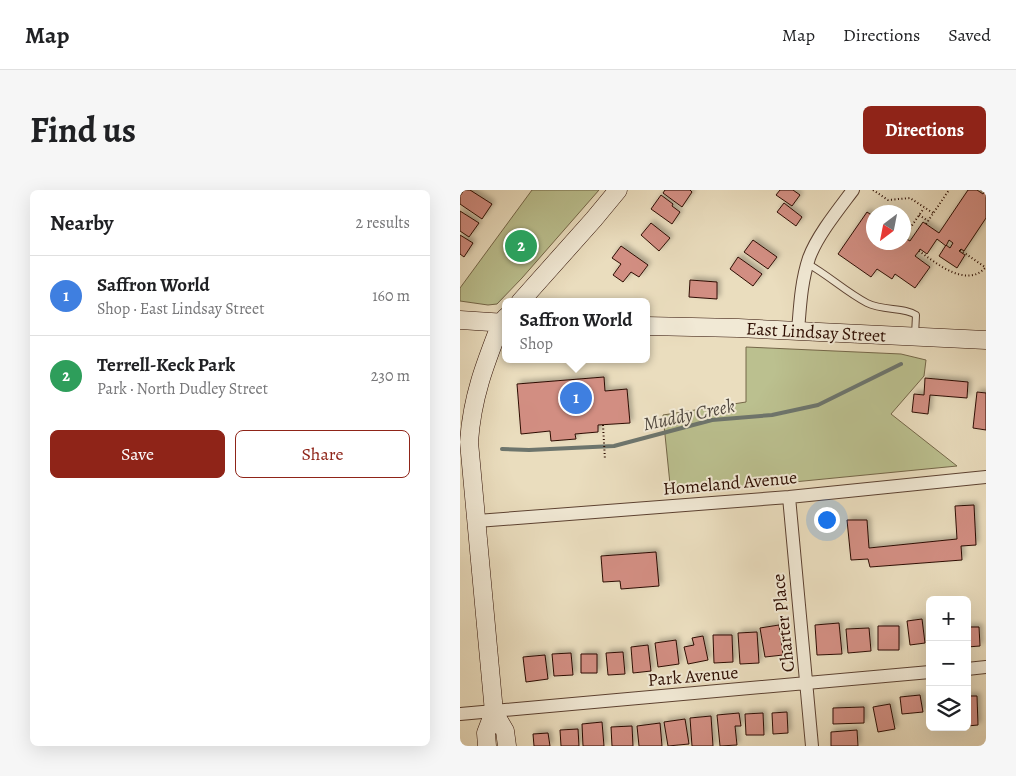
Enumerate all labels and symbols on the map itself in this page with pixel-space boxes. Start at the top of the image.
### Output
north arrow [866,205,911,250]
pin: 2 [505,227,537,265]
street label: East Lindsay Street [745,316,887,348]
pin: 1 [560,379,592,417]
water label: Muddy Creek [641,393,737,437]
street label: Homeland Avenue [662,465,798,501]
your location [814,507,840,533]
street label: Charter Place [766,573,800,673]
street label: Park Avenue [647,660,739,692]

